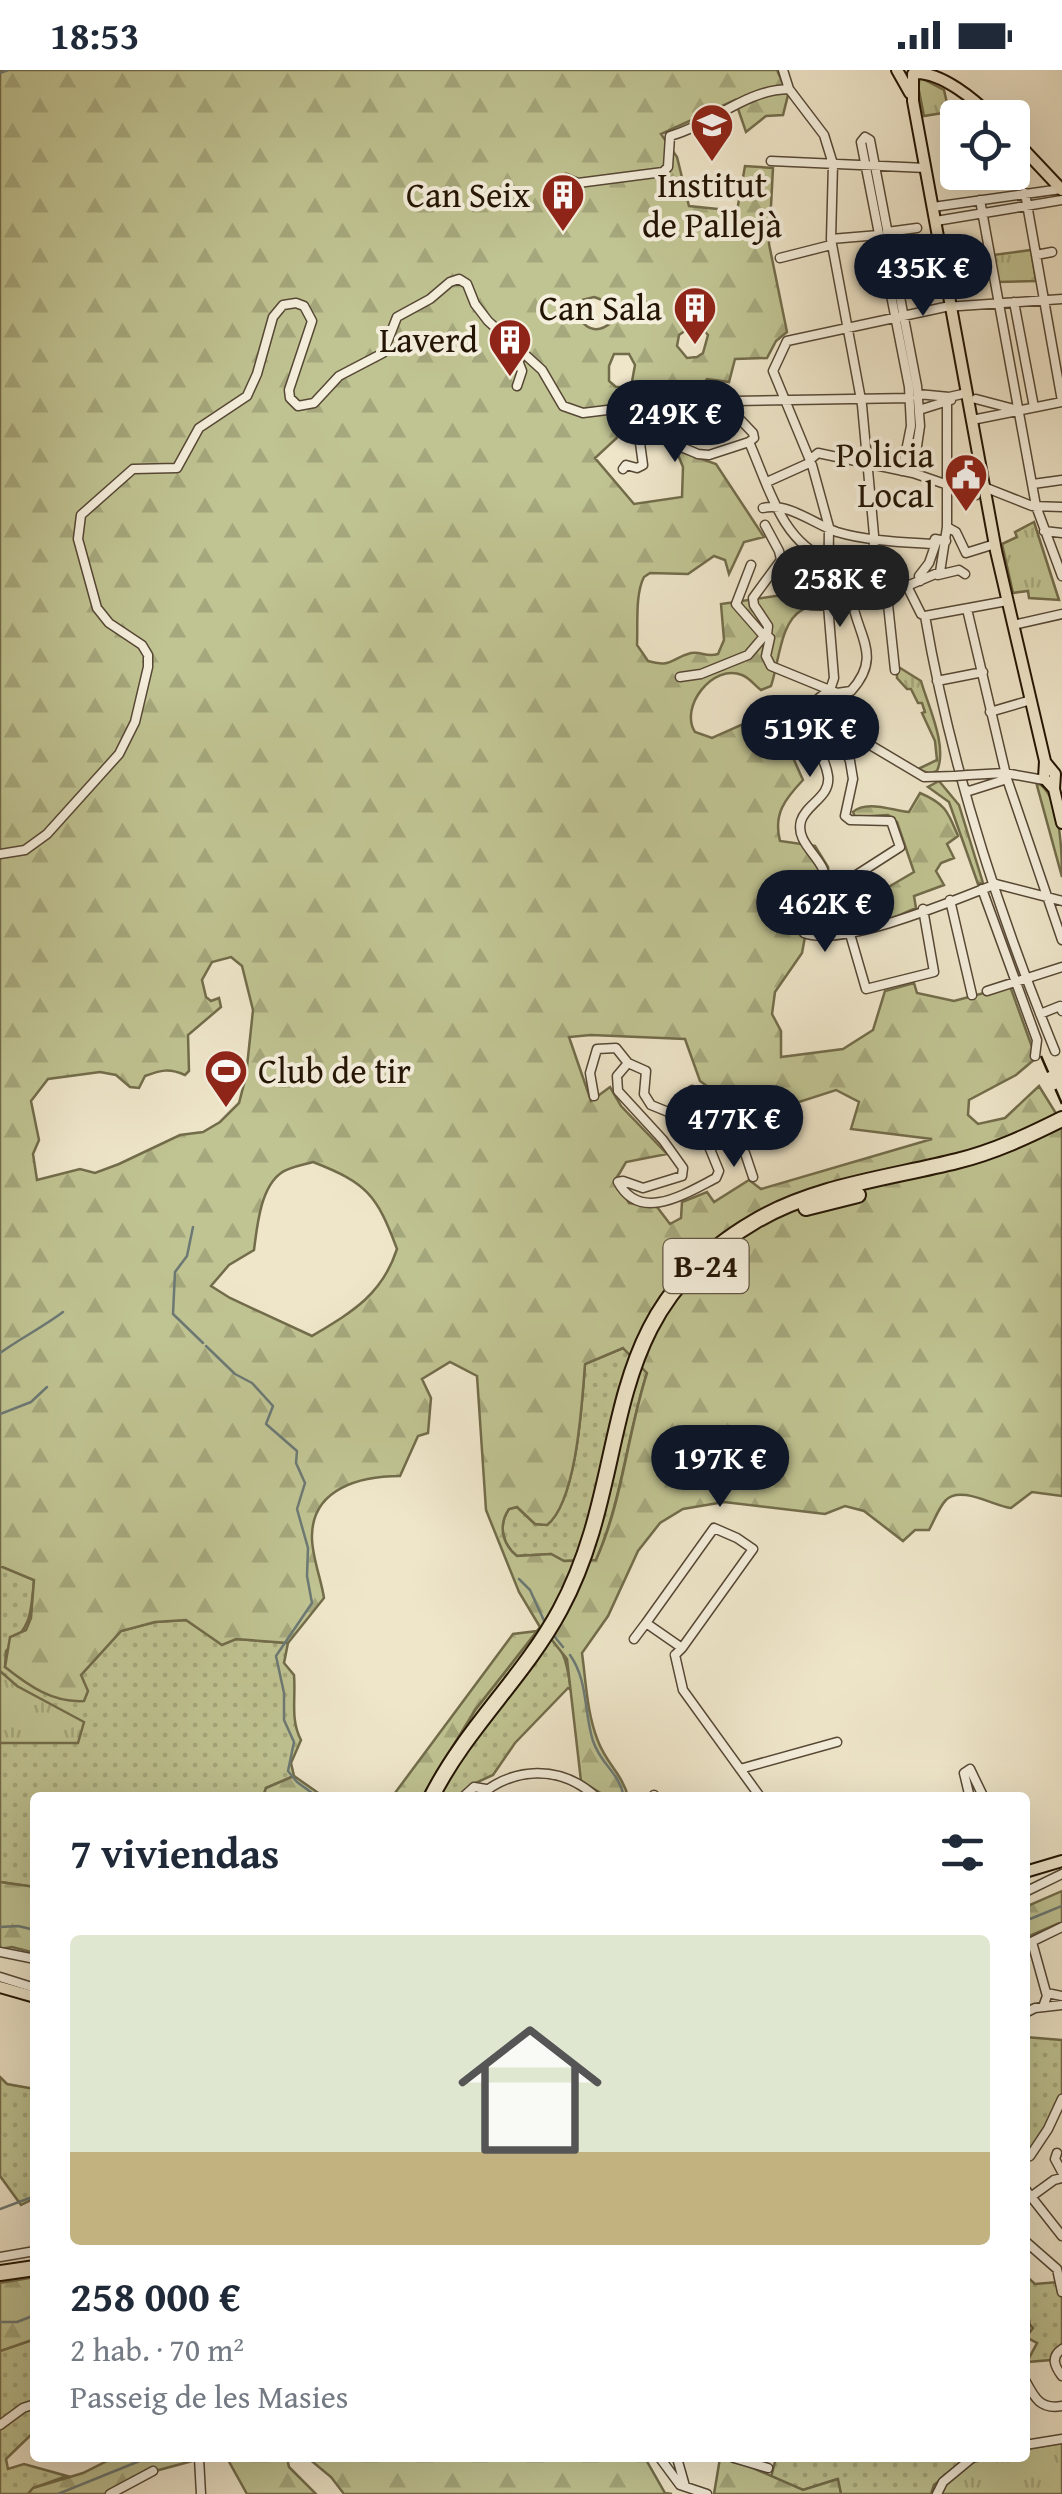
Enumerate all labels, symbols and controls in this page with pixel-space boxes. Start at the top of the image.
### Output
text: 18:53 [50,7,140,63]
map controls [940,100,1030,190]
button: locate [940,100,1030,190]
school or university icon: Institut de Pallejà [689,102,735,163]
place label: Institut de Pallejà [642,159,783,250]
place label: Can Seix [406,169,530,220]
building icon: Can Seix [540,172,586,233]
pin: 435K € [842,234,1004,319]
text: 435K € [876,243,970,290]
place label: Can Sala [539,282,662,333]
building icon: Can Sala [672,285,718,346]
place label: Laverd [379,314,478,365]
building icon: Laverd [487,317,533,378]
pin: 249K € [594,380,756,465]
text: 249K € [628,389,722,436]
place label: Policia Local [836,429,934,520]
public building icon: Policia Local [943,452,989,513]
pin: 258K € [759,545,921,630]
text: 258K € [793,554,887,601]
pin: 519K € [729,695,891,780]
text: 519K € [763,704,857,751]
pin: 462K € [744,870,906,955]
text: 462K € [778,879,872,926]
place label: Club de tir [258,1045,411,1096]
sports icon: Club de tir [203,1048,249,1109]
pin: 477K € [653,1085,815,1170]
text: 477K € [687,1094,781,1141]
road number: B-24 [664,1239,748,1293]
pin: 197K € [639,1425,801,1510]
text: 197K € [673,1434,767,1481]
text: 7 viviendas [70,1822,279,1883]
icon: filters [935,1825,990,1880]
icon: home [440,2000,620,2180]
text: 258 000 € [70,2265,241,2326]
text: 2 hab. · 70 m² [70,2326,244,2373]
text: Passeig de les Masies [70,2373,348,2420]

